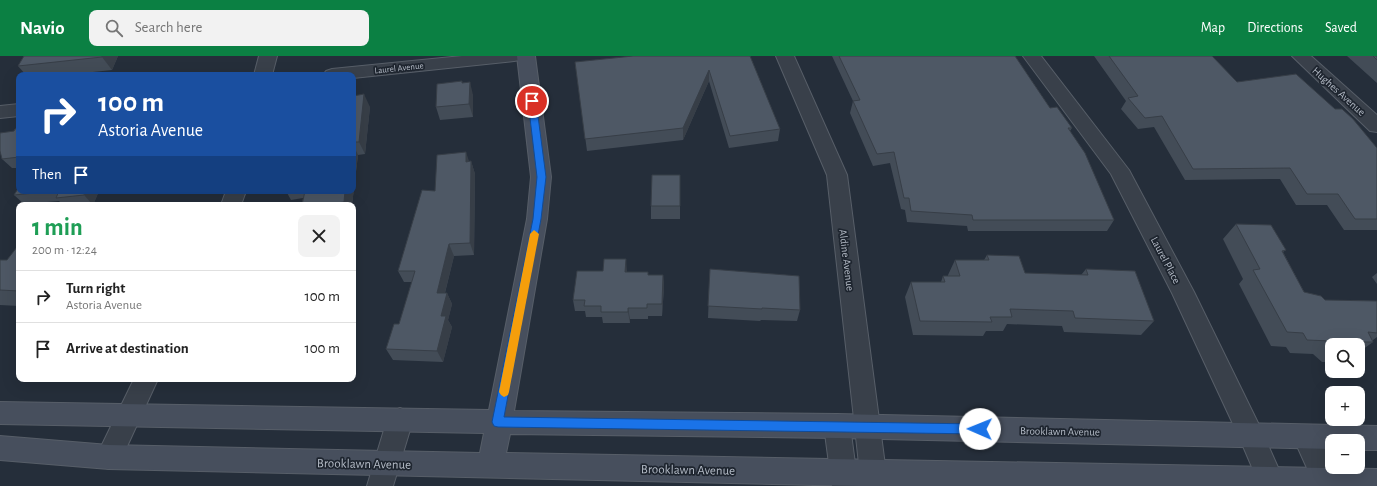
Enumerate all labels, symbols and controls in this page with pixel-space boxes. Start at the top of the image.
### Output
search box [89,10,369,46]
icon: search [103,17,125,39]
text: Navio [20,19,65,38]
text: Search here [135,20,203,35]
text: Map [1201,21,1225,35]
text: Directions [1247,21,1303,35]
text: Saved [1325,21,1357,35]
street label: Laurel Avenue [374,61,424,76]
street label: Hughes Avenue [1310,65,1367,118]
pin [515,84,549,118]
icon: right [32,88,84,140]
text: 100 m [98,89,164,117]
icon: arrive [521,90,543,112]
text: Astoria Avenue [98,122,203,140]
icon: arrive [70,164,92,186]
text: Then [32,167,62,182]
button: close [298,215,340,257]
text: 1 min [32,216,83,240]
street label: Aldine Avenue [837,229,856,292]
street label: Laurel Place [1149,235,1182,285]
text: 200 m · 12:24 [32,244,97,257]
text: Turn right [66,281,125,296]
icon: right [32,286,54,308]
text: 100 m [305,289,340,304]
text: Astoria Avenue [66,299,142,312]
icon: arrive [32,338,54,360]
map controls [1325,338,1365,474]
button: search [1325,338,1365,378]
text: Arrive at destination [66,341,189,356]
text: 100 m [305,341,340,356]
button: + [1325,386,1365,426]
position arrow [959,408,1001,450]
street label: Brooklawn Avenue [1020,425,1100,438]
button: − [1325,434,1365,474]
street label: Brooklawn Avenue [317,457,411,472]
street label: Brooklawn Avenue [641,463,735,478]

